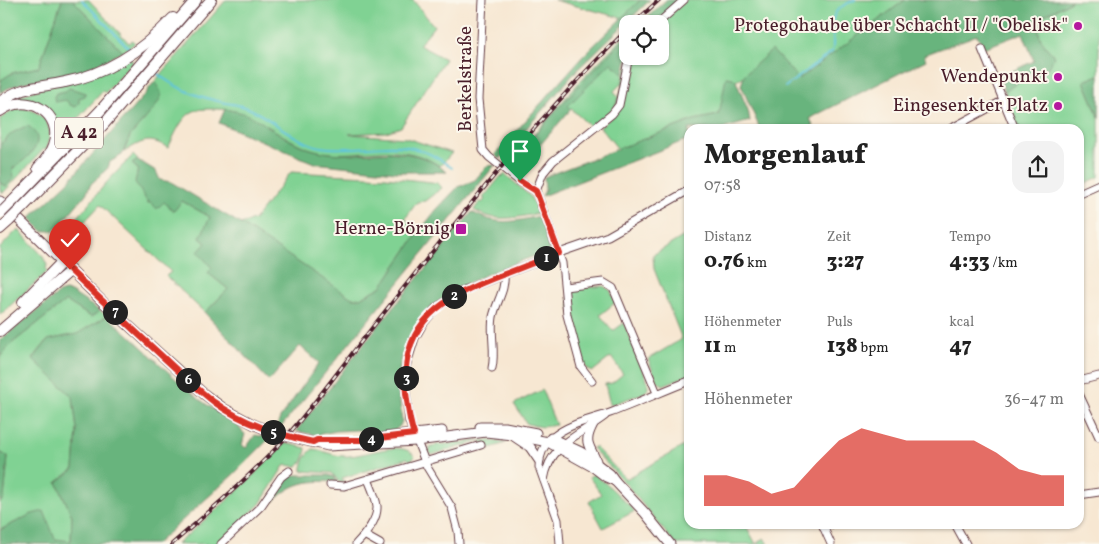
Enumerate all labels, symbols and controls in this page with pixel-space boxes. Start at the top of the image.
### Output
place label: Protegohaube über Schacht II / "Obelisk" [734,13,1068,39]
map controls [619,15,669,65]
button: locate [619,15,669,65]
marker: Protegohaube über Schacht II / "Obelisk" [1072,20,1084,32]
street label: Berkelstraße [453,26,479,132]
place label: Wendepunkt [940,64,1048,90]
marker: Wendepunkt [1052,71,1064,83]
place label: Eingesenkter Platz [893,93,1048,119]
marker: Eingesenkter Platz [1052,100,1064,112]
road number: A 42 [55,118,103,148]
pin [499,130,541,181]
text: Morgenlauf [704,136,866,175]
icon: arrive [506,137,534,165]
button: share [1012,141,1064,193]
text: 07:58 [704,175,741,197]
place label: Herne-Börnig [334,216,450,242]
pin [49,219,91,270]
marker: Herne-Börnig [454,222,468,236]
icon: check [56,226,84,254]
text: Distanz [704,228,752,247]
text: Zeit [827,228,851,247]
text: Tempo [949,228,991,247]
pin: 1 [534,246,558,270]
text: 0.76 [704,247,744,276]
text: 3:27 [827,247,864,276]
text: 4:33 [949,247,990,276]
text: 1 [544,249,549,268]
text: km [744,254,767,273]
text: /km [990,254,1018,273]
pin: 2 [442,284,466,308]
text: 2 [451,287,458,306]
pin: 7 [102,300,128,324]
text: 7 [112,303,119,322]
text: Höhenmeter [704,313,782,332]
text: Puls [827,313,853,332]
text: kcal [949,313,974,332]
text: 11 [704,332,721,361]
text: 138 [827,332,858,361]
text: 47 [949,332,972,361]
text: m [721,339,736,358]
text: bpm [858,339,889,358]
pin: 3 [394,366,418,390]
pin: 6 [176,368,200,392]
text: 3 [403,369,410,388]
text: 6 [185,371,192,390]
text: Höhenmeter [704,389,793,411]
text: 36–47 m [1004,389,1064,411]
pin: 5 [260,420,286,444]
text: 5 [270,423,277,442]
pin: 4 [358,426,384,452]
text: 4 [367,430,376,449]

